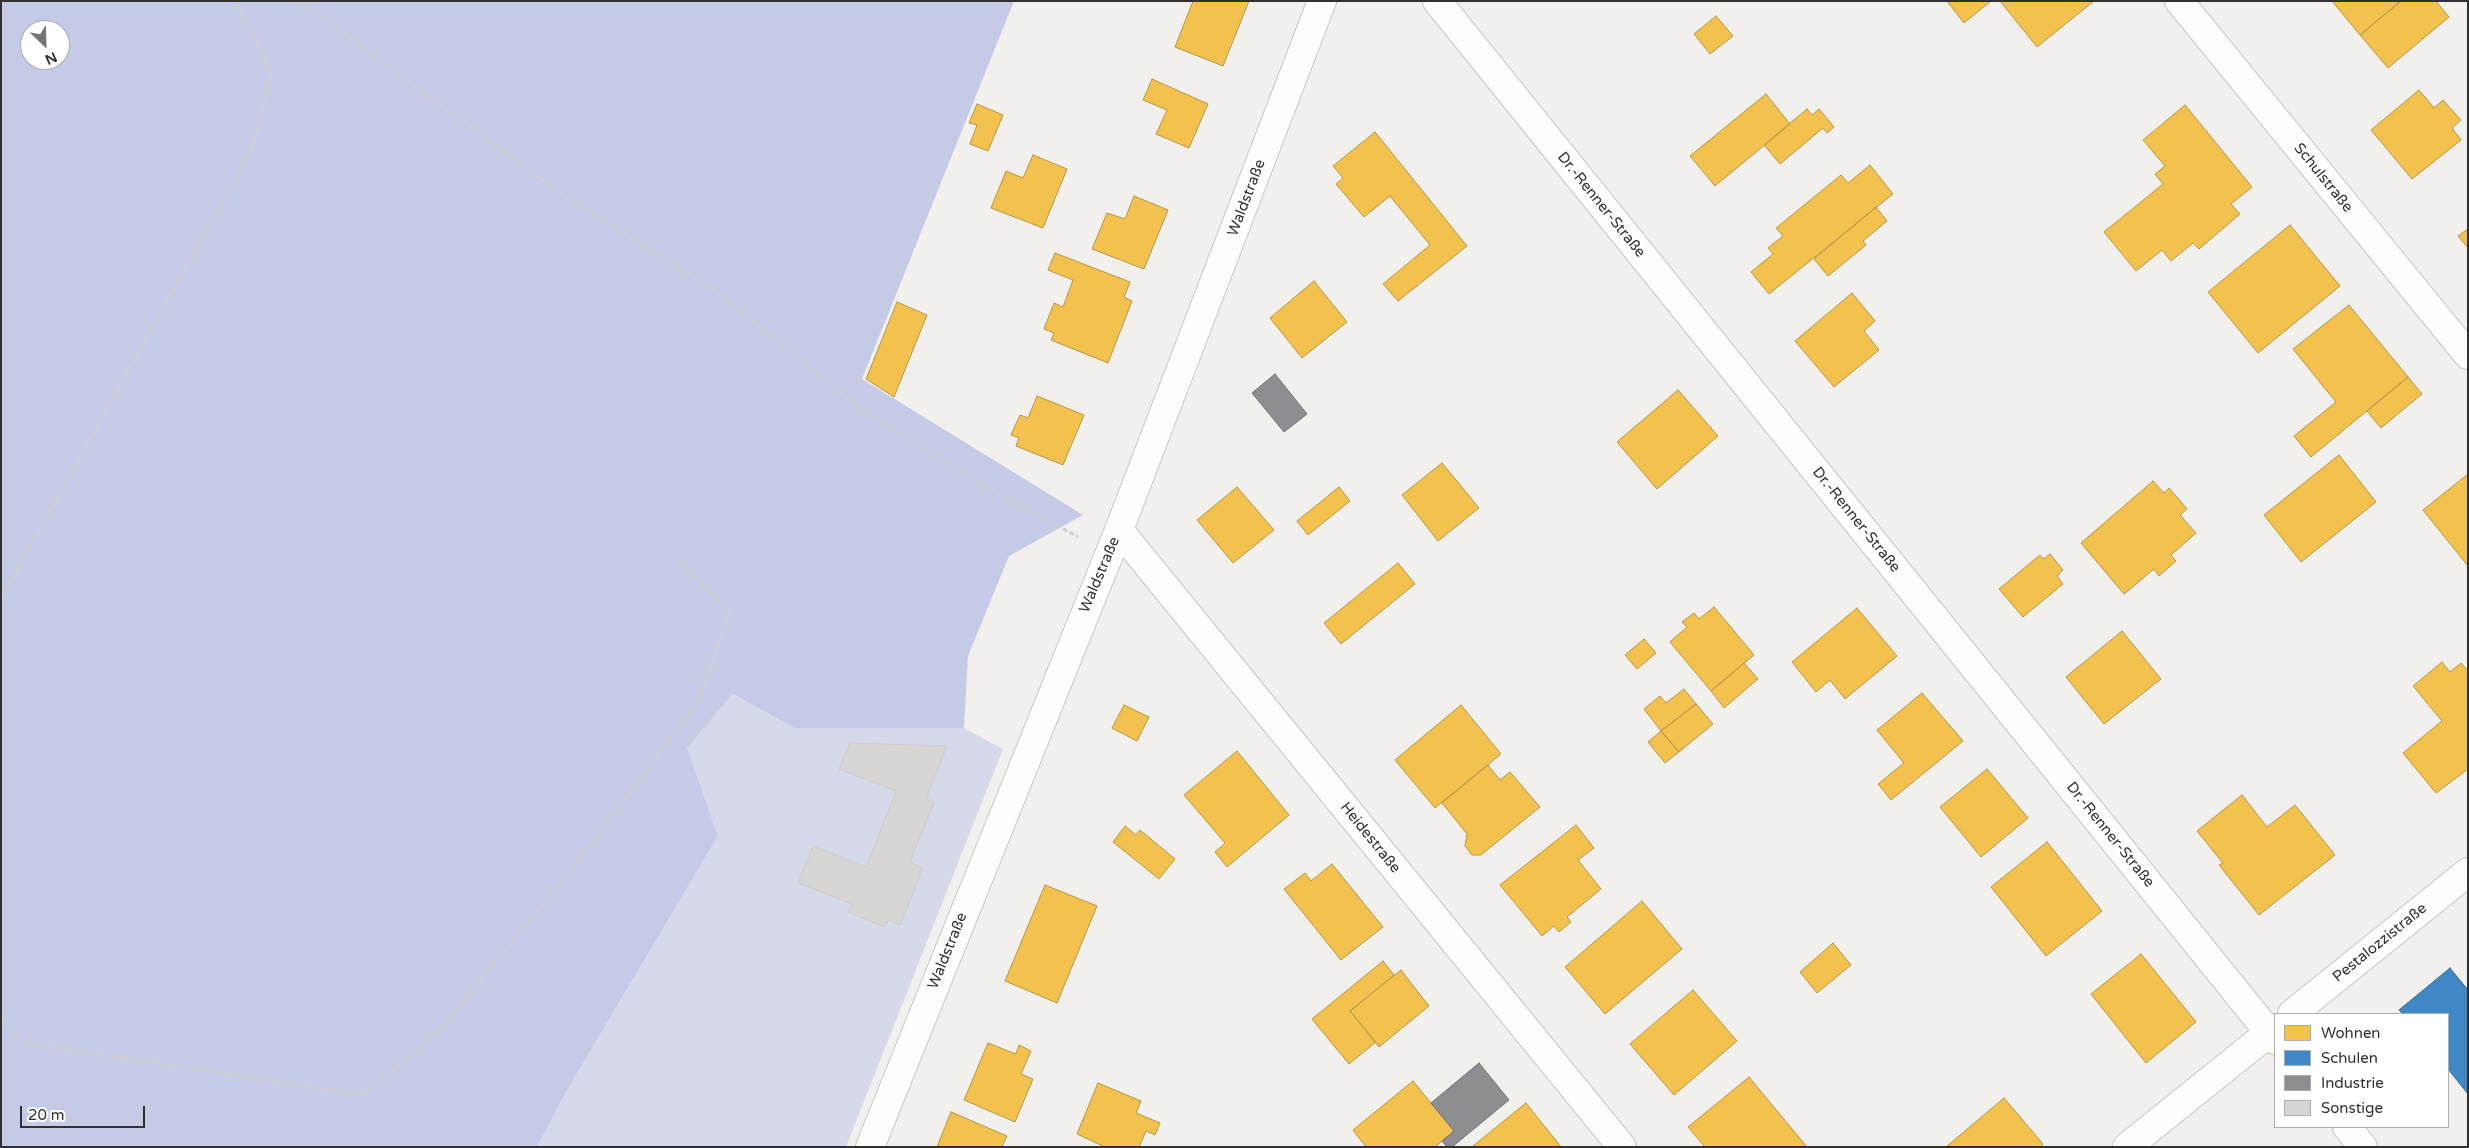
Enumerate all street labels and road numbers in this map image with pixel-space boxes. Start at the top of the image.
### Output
street label: Schulstraße [2290,140,2356,216]
street label: Dr.-Renner-Straße [1553,149,1649,261]
street label: Waldstraße [1224,157,1270,239]
street label: Dr.-Renner-Straße [1808,464,1904,576]
street label: Waldstraße [1076,534,1124,616]
street label: Dr.-Renner-Straße [2062,779,2158,891]
street label: Heidestraße [1336,799,1404,877]
street label: Pestalozzistraße [2329,900,2431,986]
street label: Waldstraße [925,910,971,992]

